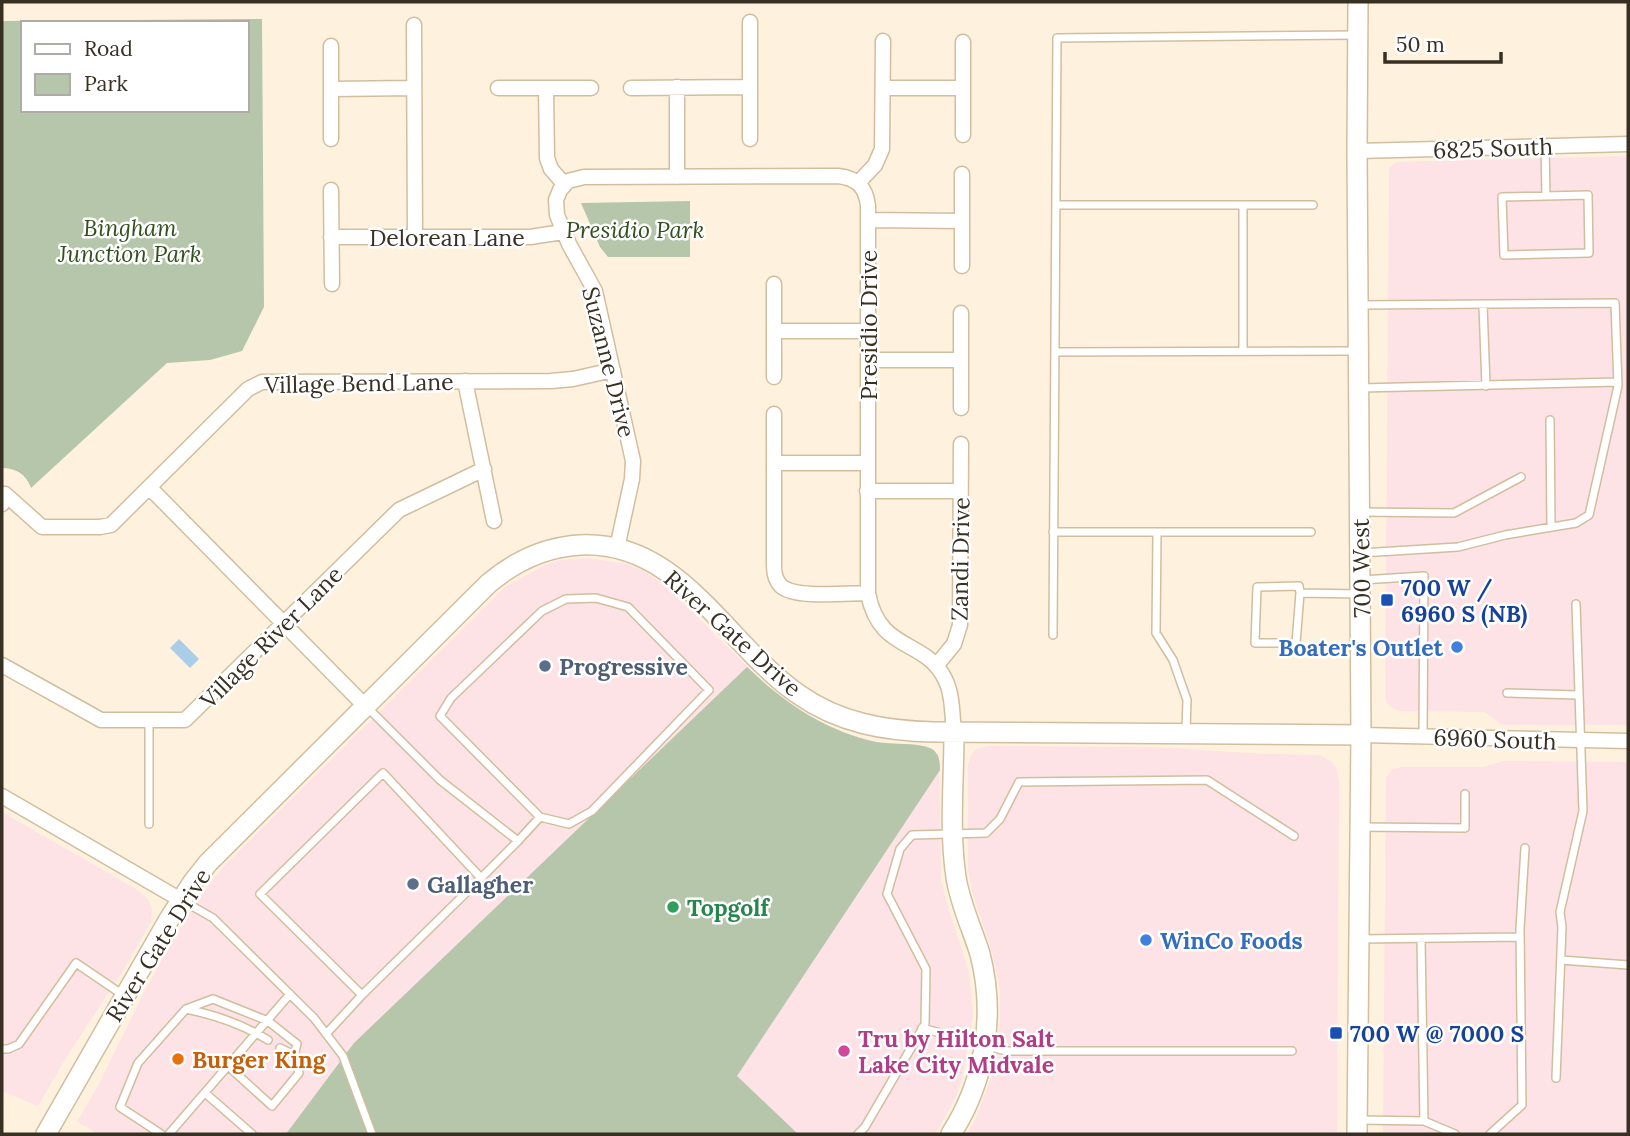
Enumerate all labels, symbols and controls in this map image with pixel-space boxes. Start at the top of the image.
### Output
legend [21,21,248,112]
scale bar [1385,21,1500,65]
text: 50 m [1396,31,1445,58]
text: Road [84,35,133,62]
text: Park [84,70,128,97]
street label: 6825 South [1432,131,1554,165]
park label: Bingham Junction Park [57,213,202,268]
park label: Presidio Park [566,215,704,244]
street label: Delorean Lane [369,223,525,252]
street label: Presidio Drive [854,250,883,400]
street label: Suzanne Drive [576,284,642,440]
street label: Village Bend Lane [263,367,454,399]
street label: Zandi Drive [944,497,976,621]
street label: 700 West [1346,518,1376,618]
street label: Village River Lane [193,560,348,715]
street label: River Gate Drive [658,564,808,702]
place label: 700 W / 6960 S (NB) [1401,573,1527,629]
marker: 700 W / 6960 S (NB) [1379,592,1395,608]
place label: Boater's Outlet [1278,633,1444,662]
marker: Boater's Outlet [1449,639,1465,655]
place label: Progressive [559,652,688,681]
marker: Progressive [537,658,553,674]
street label: 6960 South [1433,722,1557,756]
street label: River Gate Drive [99,863,217,1027]
place label: Gallagher [427,870,533,899]
marker: Gallagher [405,876,421,892]
place label: Topgolf [687,893,770,922]
marker: Topgolf [665,899,681,915]
place label: WinCo Foods [1160,926,1303,955]
marker: WinCo Foods [1138,932,1154,948]
place label: 700 W @ 7000 S [1350,1019,1524,1048]
place label: Tru by Hilton Salt Lake City Midvale [858,1024,1055,1079]
marker: 700 W @ 7000 S [1328,1025,1344,1041]
marker: Tru by Hilton Salt Lake City Midvale [836,1043,852,1059]
place label: Burger King [192,1045,327,1074]
marker: Burger King [170,1051,186,1067]

